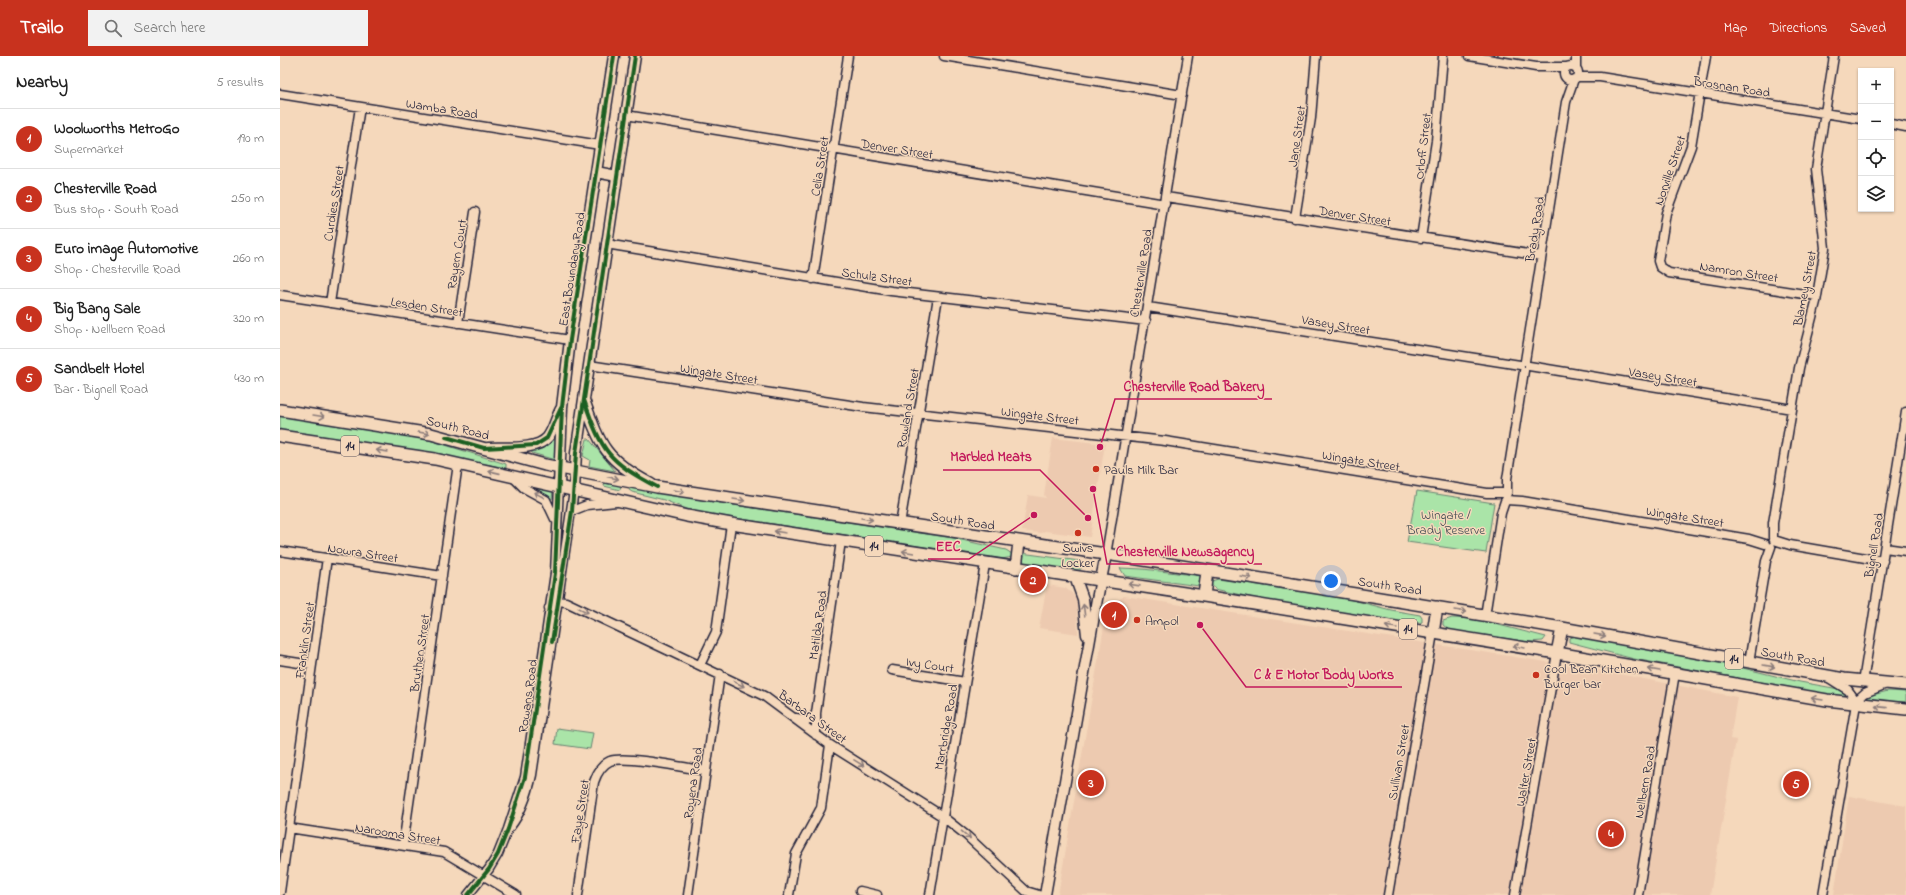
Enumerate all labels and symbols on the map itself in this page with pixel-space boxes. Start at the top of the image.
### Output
street label: Brosnan Road [1691,72,1772,103]
street label: Wamba Road [404,94,480,125]
street label: Jane Street [1284,104,1311,168]
street label: Orloff Street [1410,111,1437,181]
street label: Norville Street [1650,132,1692,208]
street label: Celia Street [806,134,835,198]
street label: Denver Street [858,134,935,165]
street label: Curdies Street [319,163,350,243]
street label: Brady Road [1521,195,1551,264]
street label: Denver Street [1316,201,1393,232]
street label: East Boundary Road [554,210,592,328]
street label: Rayern Court [443,217,473,291]
street label: Chesterville Road [1125,227,1158,319]
street label: Blamey Street [1789,248,1823,329]
street label: Namron Street [1698,257,1780,288]
street label: Schulz Street [840,263,914,292]
street label: Lesden Street [389,292,465,323]
street label: Vasey Street [1299,311,1372,341]
street label: Wingate Street [678,359,760,391]
street label: Vasey Street [1626,363,1699,393]
street label: Rowland Street [892,366,925,450]
callout: Chesterville Road Bakery [1115,373,1272,399]
text: Chesterville Road Bakery [1124,377,1265,400]
street label: Wingate Street [1000,402,1081,432]
street label: South Road [424,411,492,446]
one-way arrow [312,412,325,420]
one-way arrow [417,429,430,437]
road number: 14 [341,436,359,456]
callout: Marbled Meats [943,444,1040,470]
street label: Wingate Street [1320,446,1402,478]
one-way arrow [376,447,389,455]
text: Marbled Meats [950,447,1032,468]
place label: Pauls Milk Bar [1104,461,1179,480]
marker: Pauls Milk Bar [1091,464,1101,474]
one-way arrow [488,468,501,476]
one-way arrow [606,474,619,482]
one-way arrow [672,487,685,495]
one-way arrow [533,491,545,498]
one-way arrow [732,496,745,504]
street label: Wingate Street [1644,502,1726,534]
park label: Wingate / Brady Reserve [1406,506,1485,541]
street label: South Road [929,507,997,536]
street label: Bignell Road [1860,511,1890,580]
one-way arrow [860,515,873,523]
one-way arrow [774,528,787,536]
marker: Swivs Locker [1073,528,1083,538]
callout: EEC [928,533,969,559]
road number: 14 [865,536,883,556]
text: EEC [936,537,961,558]
callout: Chesterville Newsagency [1107,538,1262,564]
street label: Nowra Street [326,539,400,569]
place label: Swivs Locker [1062,539,1095,573]
text: Chesterville Newsagency [1116,542,1254,565]
one-way arrow [902,548,915,556]
pin: 2 [1020,565,1046,595]
your location [1321,571,1341,591]
street label: South Road [1356,572,1424,601]
one-way arrow [1239,573,1252,581]
one-way arrow [1128,581,1141,589]
street label: Matilda Road [804,589,833,661]
street label: Franklin Street [291,600,320,681]
pin: 1 [1101,600,1127,630]
one-way arrow [1080,604,1088,617]
one-way arrow [577,607,589,614]
one-way arrow [1454,608,1467,616]
street label: Bruthen Street [405,612,435,695]
place label: Ampol [1145,612,1179,631]
marker: Ampol [1132,615,1142,625]
road number: 14 [1399,619,1417,639]
one-way arrow [1384,622,1397,630]
one-way arrow [1593,632,1606,640]
one-way arrow [1513,643,1526,651]
street label: South Road [1759,643,1827,673]
road number: 14 [1725,649,1743,669]
street label: Ivy Court [904,652,956,680]
street label: Rowans Road [514,658,543,734]
place label: Cool Bean Kitchen Burger bar [1543,660,1638,695]
callout: C & E Motor Body Works [1246,661,1402,687]
one-way arrow [1763,662,1776,670]
text: C & E Motor Body Works [1254,665,1394,688]
one-way arrow [1648,665,1661,673]
marker: Cool Bean Kitchen Burger bar [1531,670,1541,680]
one-way arrow [733,681,745,688]
street label: Marrbridge Road [930,682,964,772]
street label: Barbara Street [773,685,851,749]
one-way arrow [1811,695,1824,703]
one-way arrow [1875,703,1888,711]
street label: Sullivan Street [1383,722,1416,802]
street label: Walter Street [1511,736,1542,808]
street label: Nellbern Road [1630,744,1661,820]
street label: Royena Road [679,746,709,820]
one-way arrow [853,759,864,767]
pin: 3 [1078,768,1104,798]
pin: 5 [1783,769,1809,799]
street label: Faye Street [566,777,596,846]
street label: Narooma Street [354,818,443,851]
pin: 4 [1598,819,1624,849]
one-way arrow [961,831,972,840]

